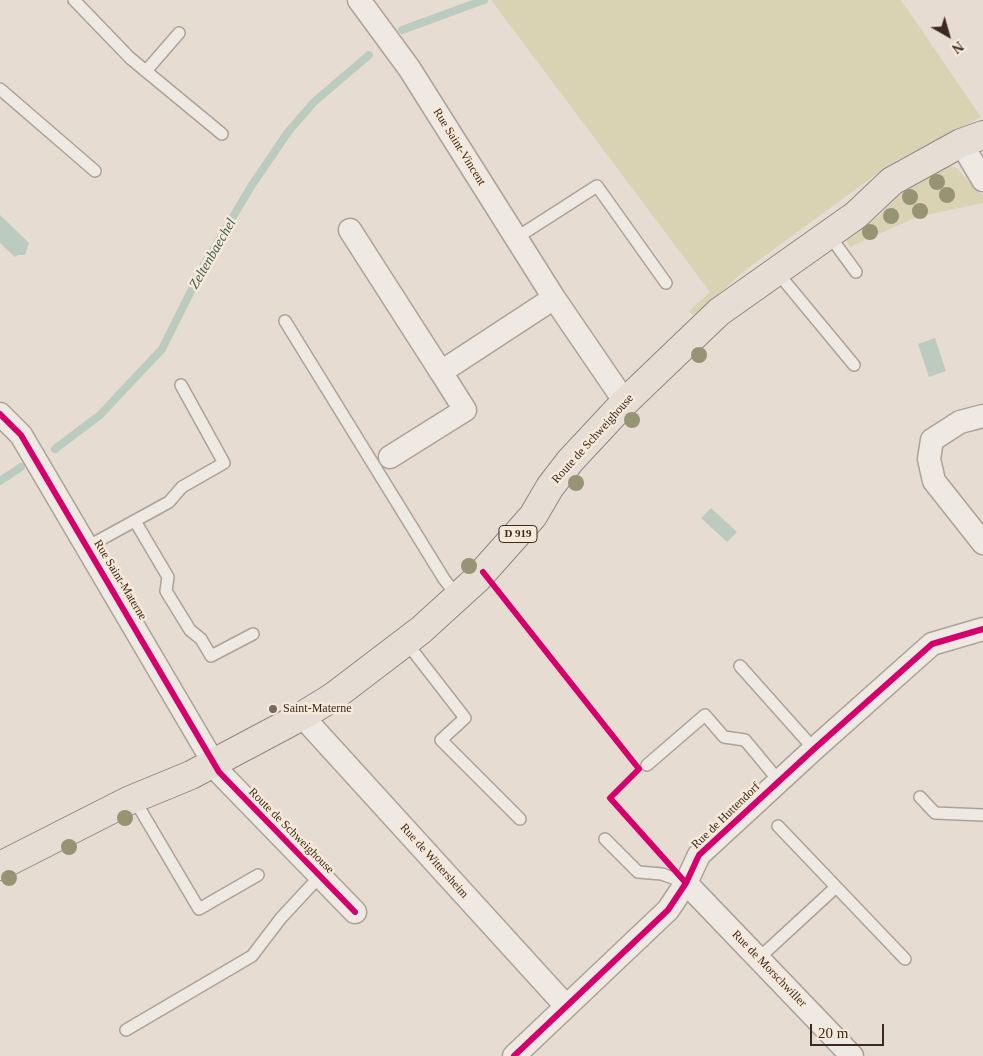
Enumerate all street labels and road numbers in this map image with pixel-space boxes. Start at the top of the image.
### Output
street label: Rue Saint-Vincent [430,106,488,188]
street label: Route de Schweighouse [549,391,637,487]
road number: D 919 [499,526,537,542]
street label: Rue Saint-Materne [90,537,150,623]
street label: Rue de Huttendorf [689,780,763,852]
street label: Route de Schweighouse [245,785,337,877]
street label: Rue de Wittersheim [397,821,471,901]
street label: Rue de Morschwiller [729,928,809,1010]

